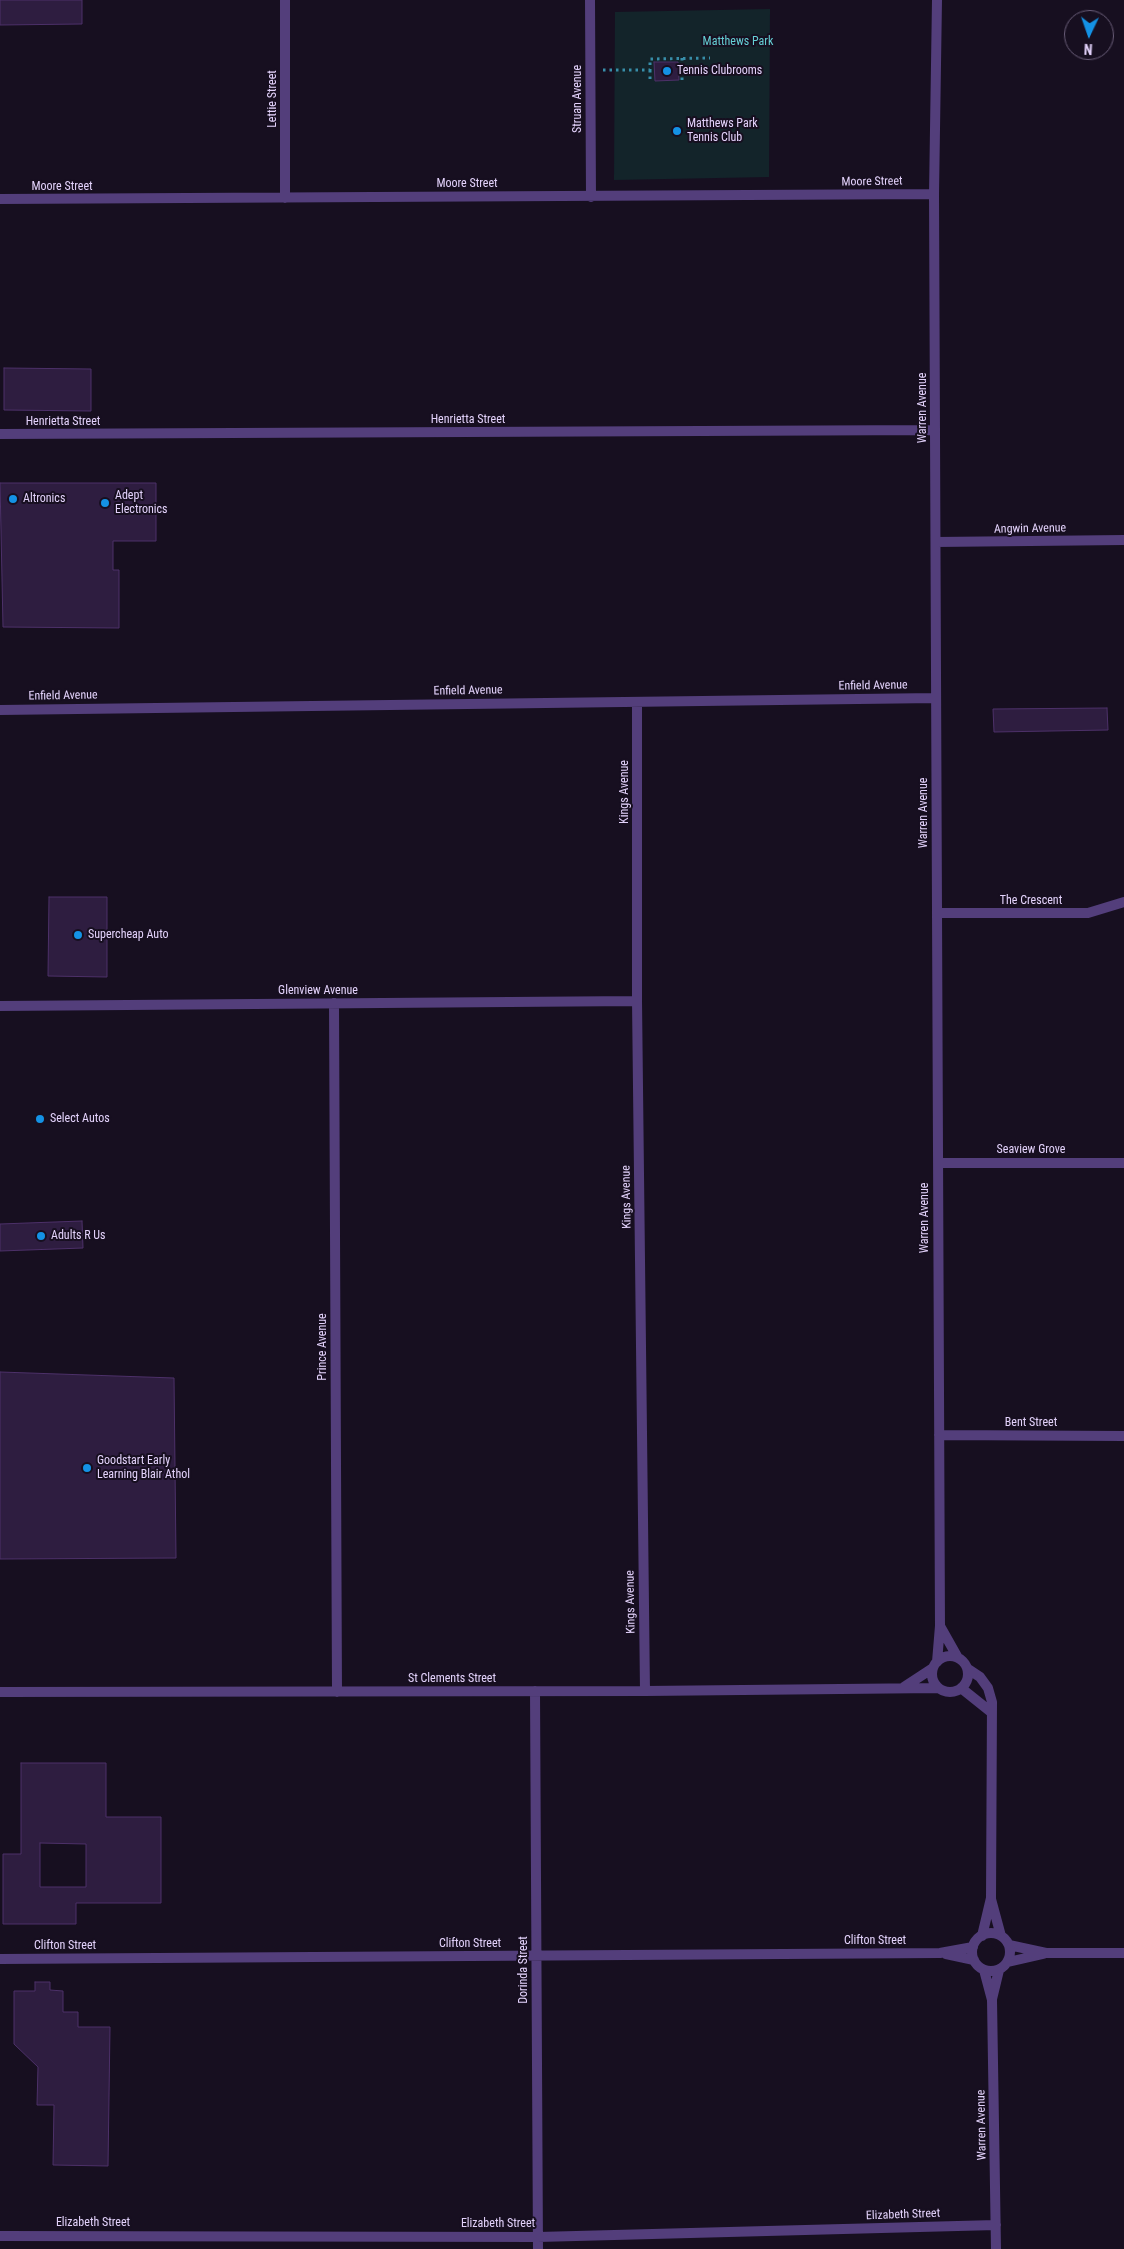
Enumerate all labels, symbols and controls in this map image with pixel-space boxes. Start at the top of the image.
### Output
north arrow [1064,10,1114,60]
park label: Matthews Park [703,35,773,49]
text: N [1084,41,1093,57]
place label: Tennis Clubrooms [677,64,762,78]
street label: Struan Avenue [571,65,585,133]
marker: Tennis Clubrooms [661,65,673,77]
street label: Lettie Street [266,70,280,128]
place label: Matthews Park Tennis Club [687,117,758,145]
marker: Matthews Park Tennis Club [671,125,683,137]
street label: Moore Street [841,174,903,190]
street label: Moore Street [436,177,498,191]
street label: Moore Street [31,180,93,194]
street label: Warren Avenue [916,373,930,443]
street label: Henrietta Street [431,413,505,427]
street label: Henrietta Street [26,415,100,429]
place label: Adept Electronics [115,489,168,517]
place label: Altronics [23,492,65,506]
marker: Altronics [7,493,19,505]
marker: Adept Electronics [99,497,111,509]
street label: Angwin Avenue [994,521,1066,537]
street label: Enfield Avenue [838,678,908,694]
street label: Enfield Avenue [433,683,503,699]
street label: Enfield Avenue [28,688,98,704]
street label: Kings Avenue [618,760,632,824]
street label: Warren Avenue [917,778,931,848]
street label: The Crescent [1000,894,1062,908]
place label: Supercheap Auto [88,928,169,942]
marker: Supercheap Auto [72,929,84,941]
street label: Glenview Avenue [278,984,358,998]
place label: Select Autos [50,1112,110,1126]
marker: Select Autos [34,1113,46,1125]
street label: Seaview Grove [997,1143,1065,1157]
street label: Kings Avenue [619,1165,635,1229]
street label: Warren Avenue [918,1183,932,1253]
place label: Adults R Us [51,1229,106,1243]
marker: Adults R Us [35,1230,47,1242]
street label: Prince Avenue [316,1313,330,1381]
street label: Bent Street [1005,1416,1057,1430]
place label: Goodstart Early Learning Blair Athol [97,1454,190,1482]
marker: Goodstart Early Learning Blair Athol [81,1462,93,1474]
street label: Kings Avenue [623,1570,639,1634]
street label: St Clements Street [408,1672,496,1686]
street label: Clifton Street [844,1934,906,1948]
street label: Dorinda Street [517,1936,531,2004]
street label: Clifton Street [439,1937,501,1951]
street label: Clifton Street [34,1939,96,1953]
street label: Warren Avenue [974,2090,990,2160]
street label: Elizabeth Street [866,2207,940,2223]
street label: Elizabeth Street [56,2216,130,2230]
street label: Elizabeth Street [461,2217,535,2231]

